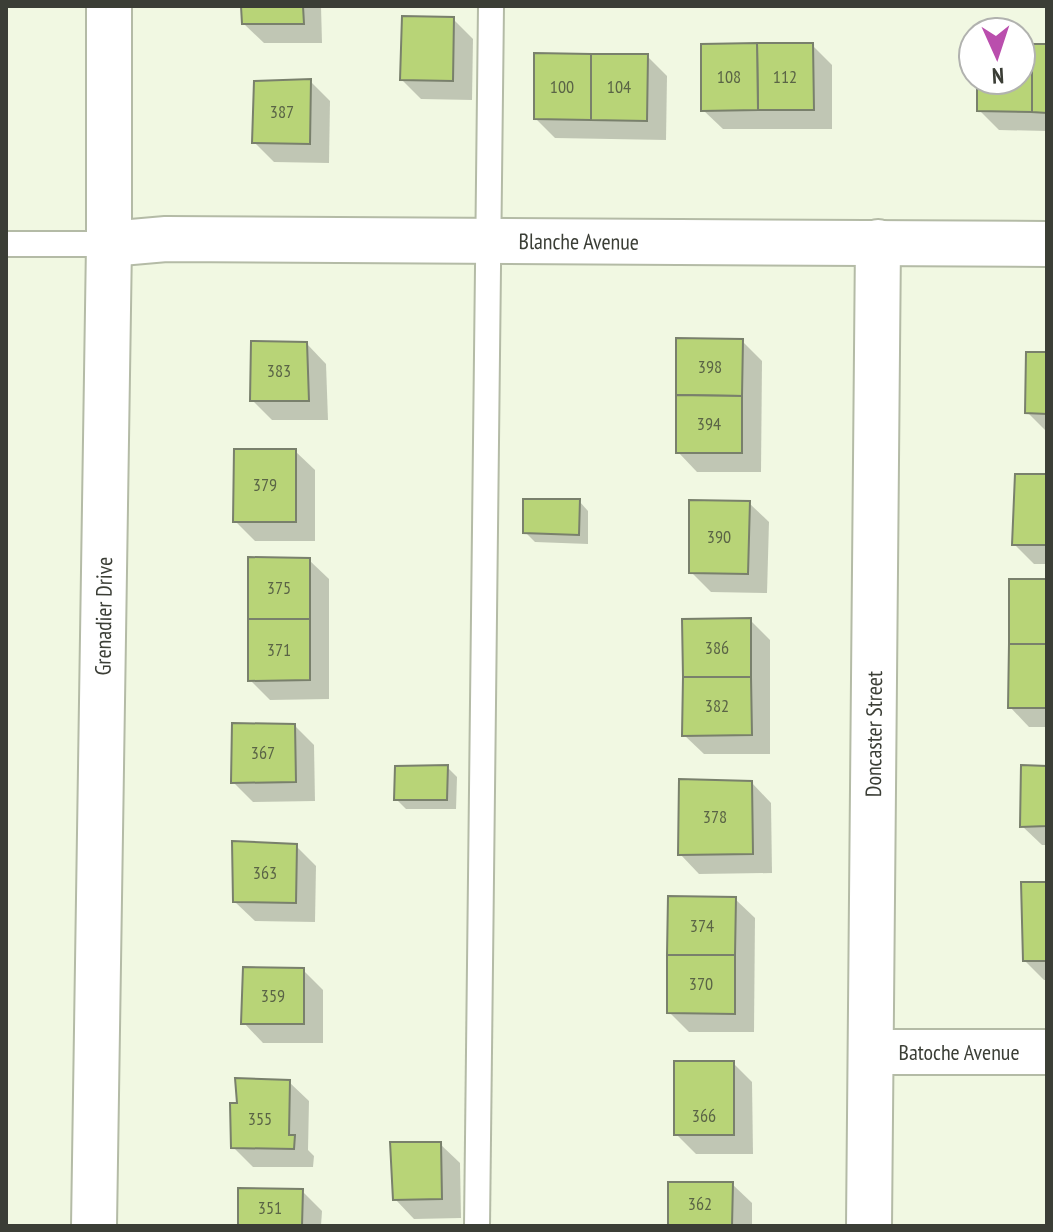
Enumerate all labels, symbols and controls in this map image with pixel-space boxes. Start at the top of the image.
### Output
north arrow [957,16,1037,96]
text: N [991,62,1005,90]
house number: 108 [717,65,741,88]
house number: 112 [773,65,797,88]
house number: 100 [550,75,574,98]
house number: 104 [607,75,631,98]
house number: 387 [270,100,294,123]
street label: Blanche Avenue [518,227,639,256]
house number: 398 [698,355,722,378]
house number: 383 [267,359,291,382]
house number: 394 [697,412,721,435]
house number: 379 [253,473,277,496]
house number: 390 [707,525,731,548]
street label: Grenadier Drive [88,557,118,676]
house number: 375 [267,576,291,599]
house number: 386 [705,636,729,659]
house number: 371 [267,638,291,661]
street label: Doncaster Street [859,671,888,797]
house number: 382 [705,694,729,717]
house number: 367 [251,741,275,764]
house number: 378 [703,805,727,828]
house number: 363 [253,861,277,884]
house number: 374 [690,914,714,937]
house number: 370 [689,972,713,995]
house number: 359 [261,984,285,1007]
street label: Batoche Avenue [899,1038,1019,1066]
house number: 366 [692,1104,716,1127]
house number: 355 [248,1107,272,1130]
house number: 362 [688,1192,712,1215]
house number: 351 [258,1196,282,1219]

